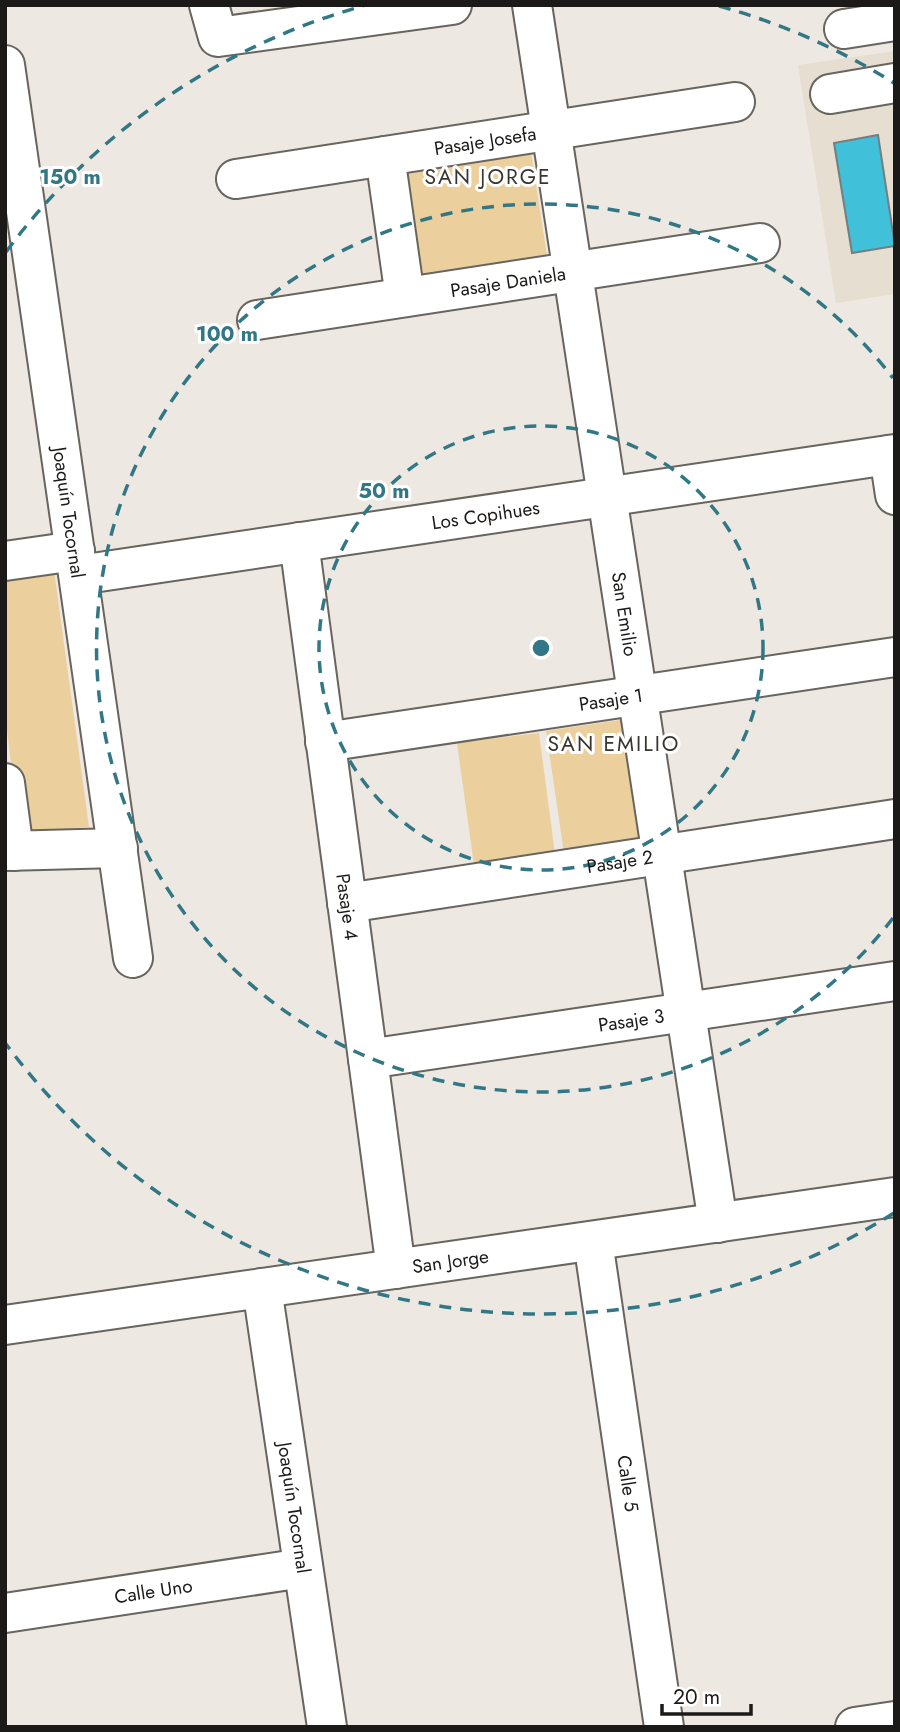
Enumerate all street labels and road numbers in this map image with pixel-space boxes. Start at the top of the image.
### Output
street label: Pasaje Josefa [432,120,538,162]
street label: Pasaje Daniela [449,260,568,304]
street label: Joaquín Tocornal [45,442,91,580]
street label: Los Copihues [430,494,542,537]
street label: San Emilio [605,570,644,658]
street label: Pasaje 1 [577,682,645,718]
street label: Pasaje 2 [585,843,655,880]
street label: Pasaje 4 [329,872,365,942]
street label: Pasaje 3 [596,1002,666,1039]
street label: San Jorge [410,1243,491,1280]
street label: Joaquín Tocornal [271,1437,317,1575]
street label: Calle 5 [610,1453,645,1514]
street label: Calle Uno [112,1572,194,1610]

